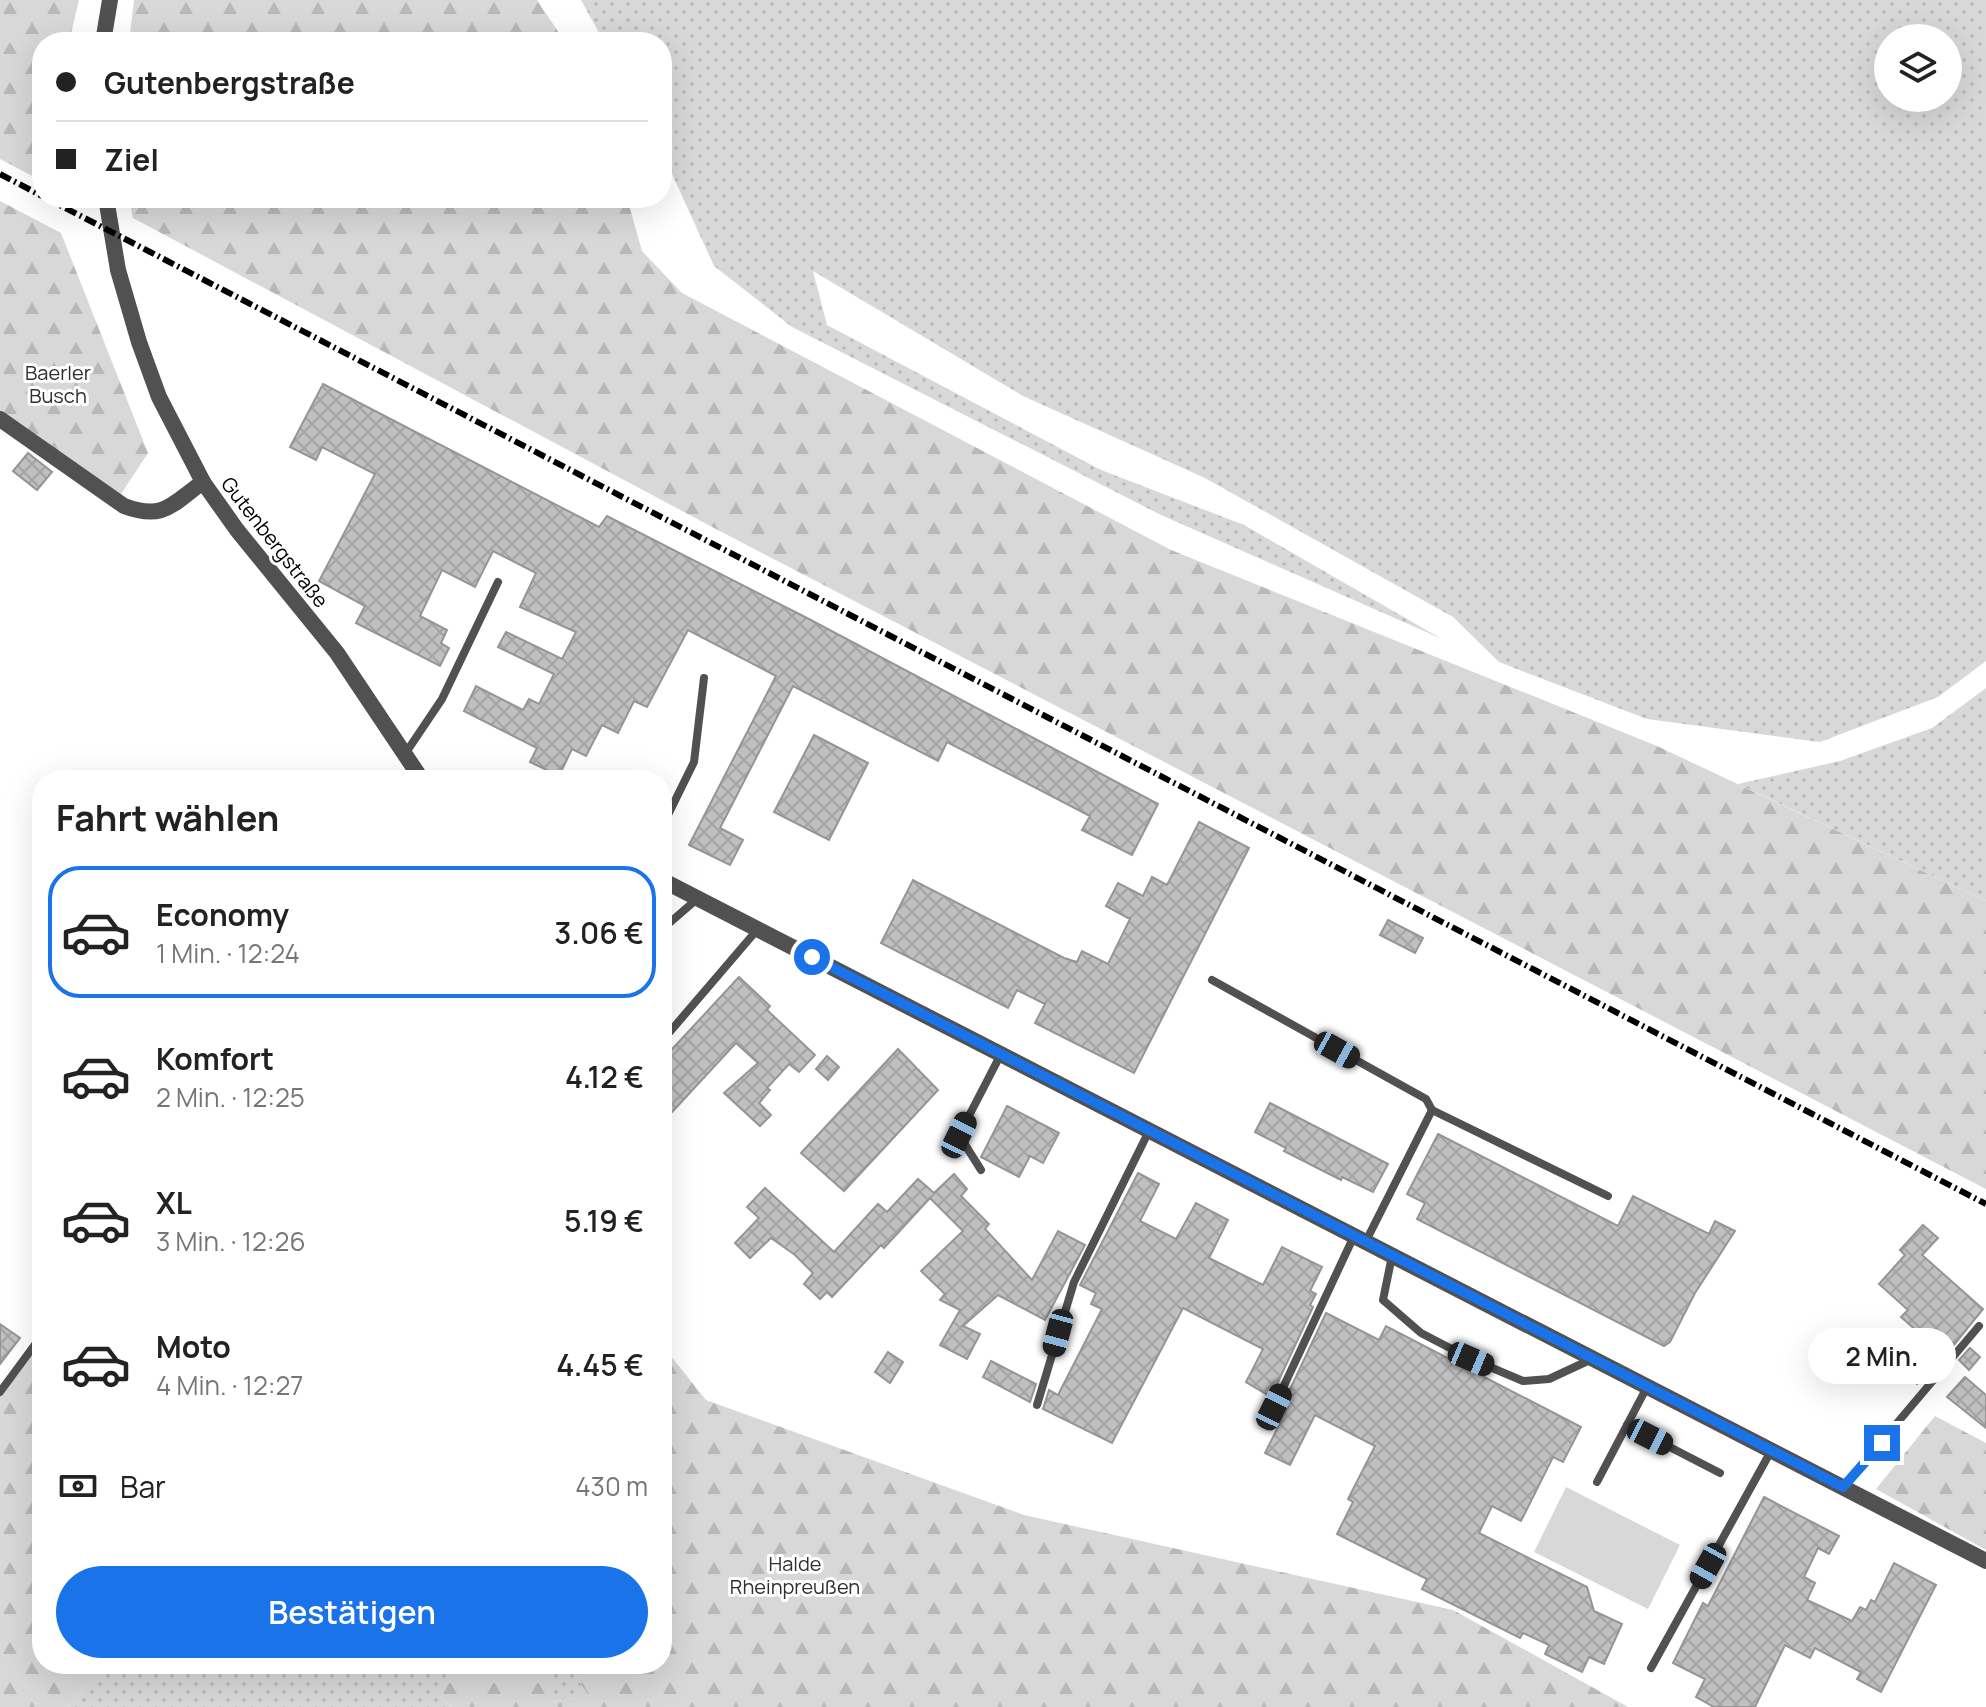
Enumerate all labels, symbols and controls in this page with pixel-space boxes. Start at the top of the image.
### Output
map controls [1874,24,1962,112]
button: layers [1874,24,1962,112]
text: Gutenbergstraße [104,62,355,103]
text: Ziel [104,139,159,180]
park label: Baerler Busch [25,359,91,409]
street label: Gutenbergstraße [215,471,335,613]
text: Fahrt wählen [56,793,279,842]
text: Economy [156,894,289,935]
icon: car [60,896,132,968]
text: 3.06 € [554,912,644,953]
text: 1 Min. · 12:24 [156,935,300,971]
route start [794,939,830,975]
car [1310,1028,1364,1072]
text: Komfort [156,1038,274,1079]
icon: car [60,1040,132,1112]
text: 4.12 € [565,1056,644,1097]
text: 2 Min. · 12:25 [156,1079,305,1115]
car [938,1108,980,1162]
text: XL [156,1182,192,1223]
icon: car [60,1184,132,1256]
text: 5.19 € [564,1200,644,1241]
text: 3 Min. · 12:26 [156,1223,306,1259]
car [1040,1307,1076,1359]
text: Moto [156,1326,231,1367]
callout: 2 Min. [1808,1327,1956,1383]
icon: car [60,1328,132,1400]
text: 2 Min. [1846,1338,1918,1374]
car [1444,1339,1498,1379]
text: 4.45 € [556,1344,644,1385]
text: 4 Min. · 12:27 [156,1367,303,1403]
car [1253,1380,1295,1434]
car [1623,1415,1677,1459]
route end [1864,1425,1900,1461]
icon: cash [56,1464,100,1508]
text: Bar [120,1466,166,1507]
text: 430 m [575,1468,648,1504]
car [1686,1539,1730,1593]
park label: Halde Rheinpreußen [730,1550,860,1600]
button: Bestätigen [56,1566,648,1658]

